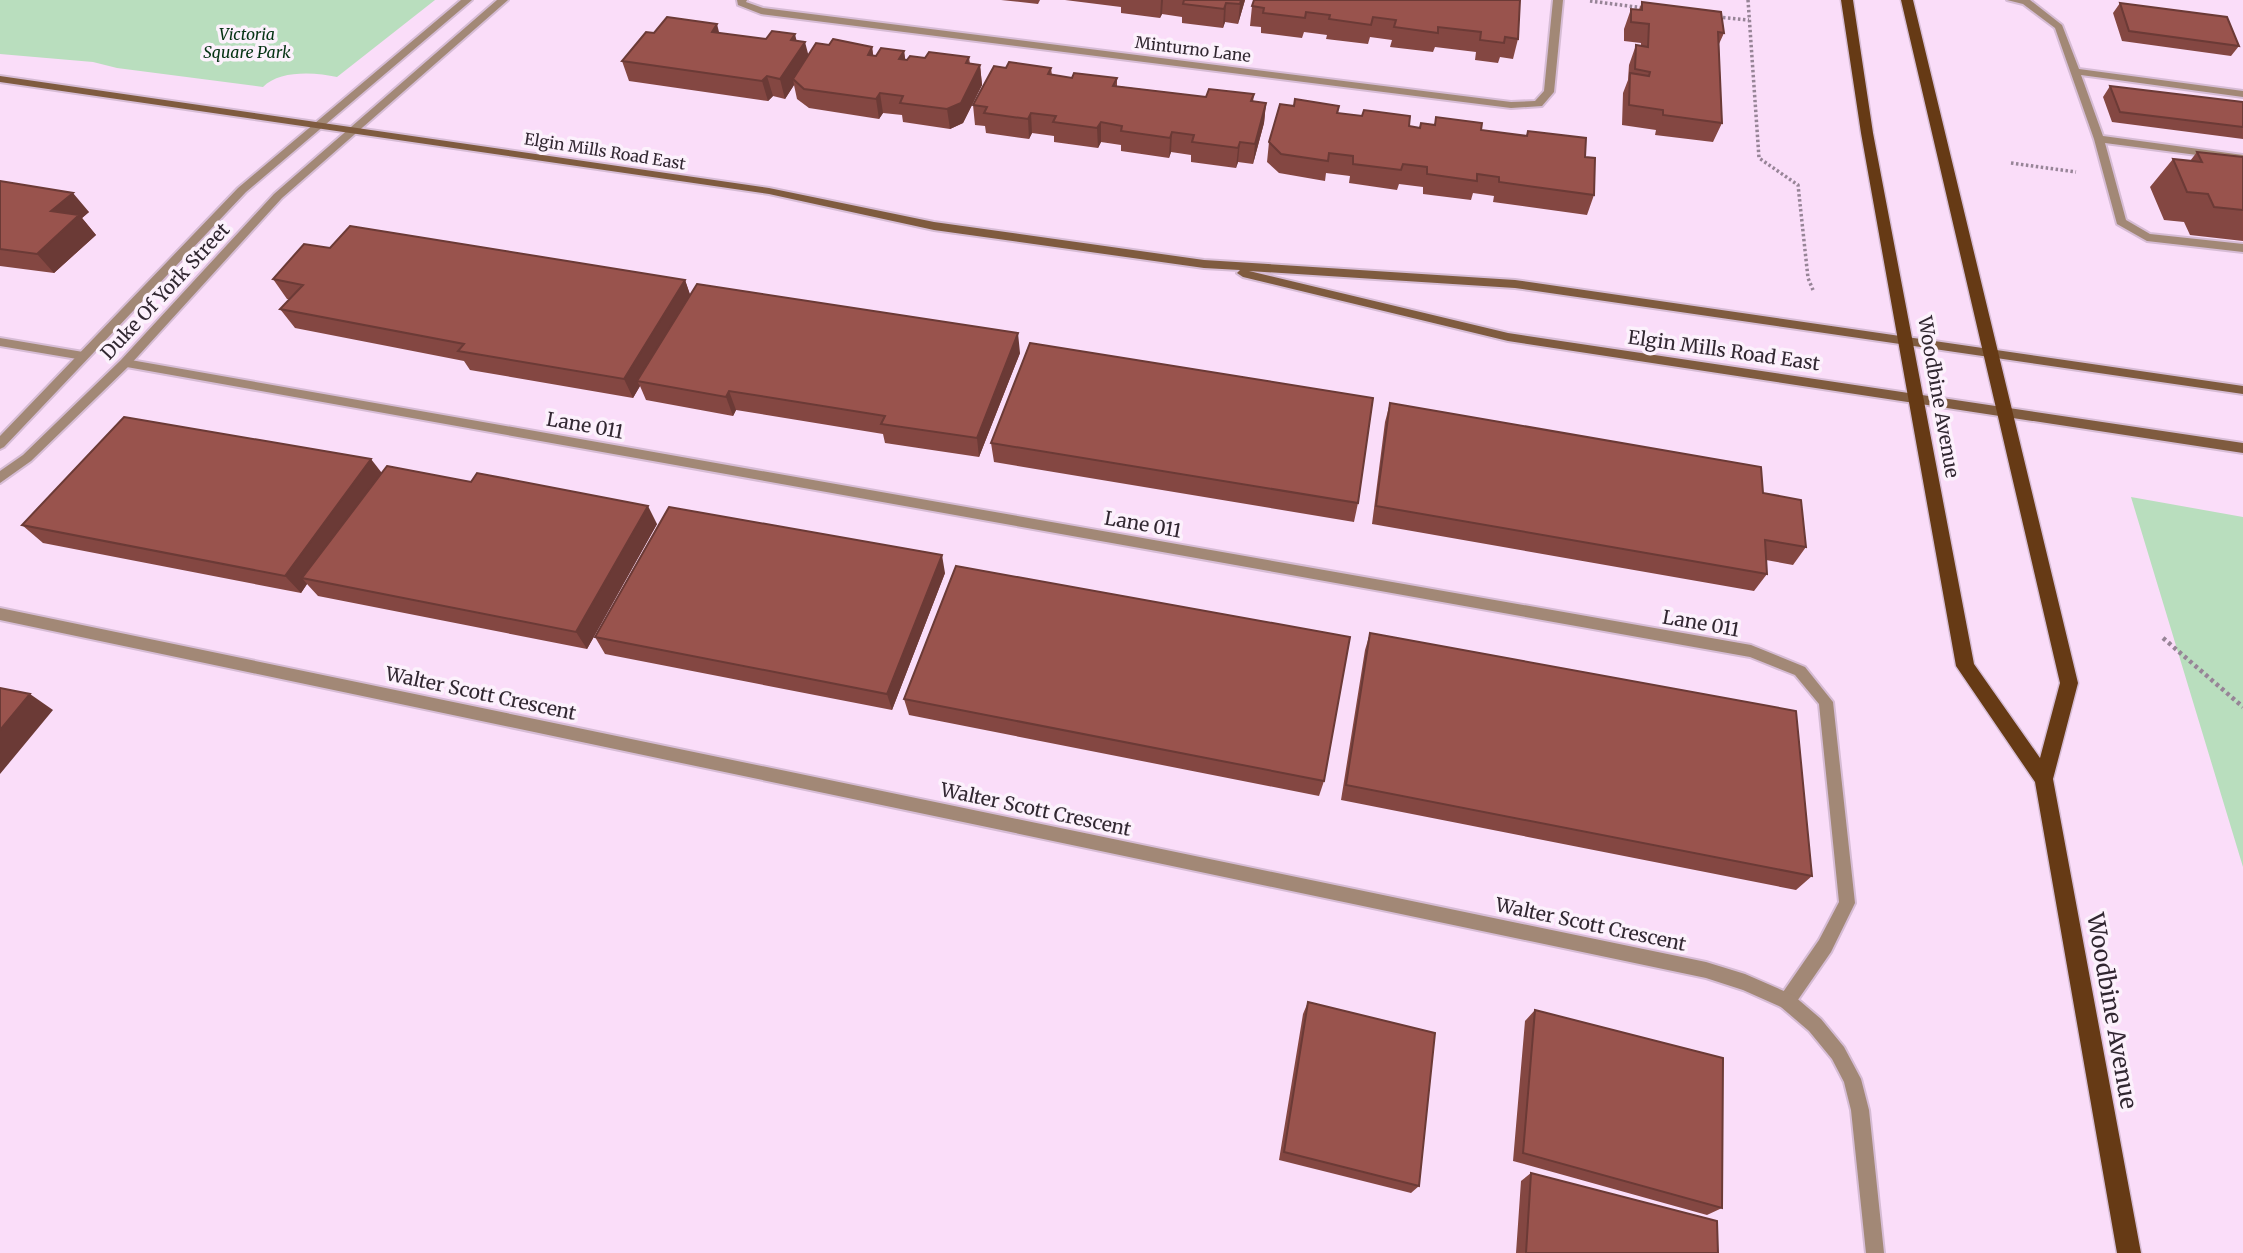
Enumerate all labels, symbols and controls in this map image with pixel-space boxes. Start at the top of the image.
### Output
park label: Victoria Square Park [203,24,291,62]
street label: Minturno Lane [1134,32,1252,66]
street label: Elgin Mills Road East [523,128,688,174]
street label: Duke Of York Street [95,217,235,364]
street label: Woodbine Avenue [1913,313,1965,480]
street label: Elgin Mills Road East [1626,325,1822,375]
street label: Lane 011 [545,406,626,444]
street label: Lane 011 [1103,505,1184,543]
street label: Lane 011 [1661,604,1742,642]
street label: Walter Scott Crescent [382,661,579,725]
street label: Walter Scott Crescent [937,777,1134,841]
street label: Walter Scott Crescent [1492,892,1689,956]
street label: Woodbine Avenue [2081,910,2144,1111]

